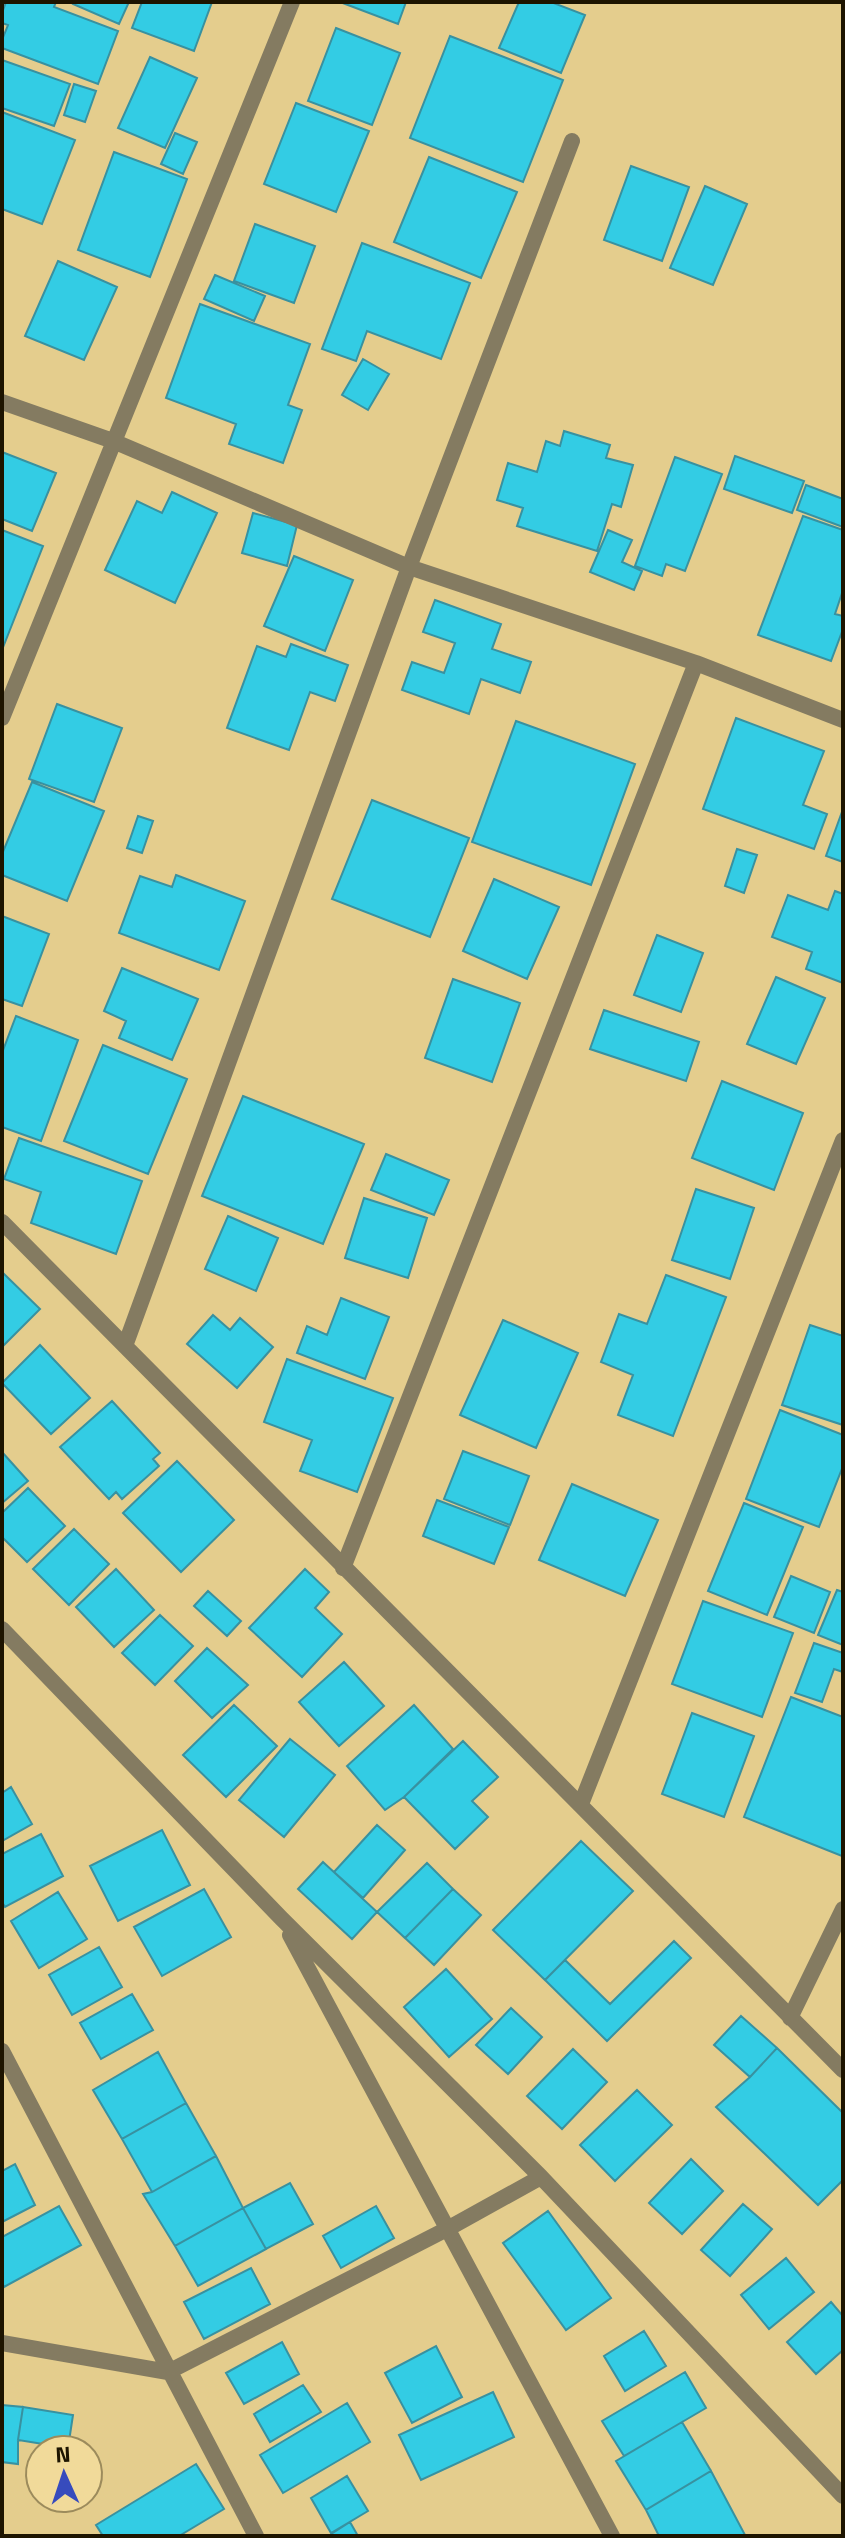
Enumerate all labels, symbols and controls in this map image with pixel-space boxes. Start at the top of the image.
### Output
north arrow [24,2434,104,2514]
text: N [54,2437,71,2471]

